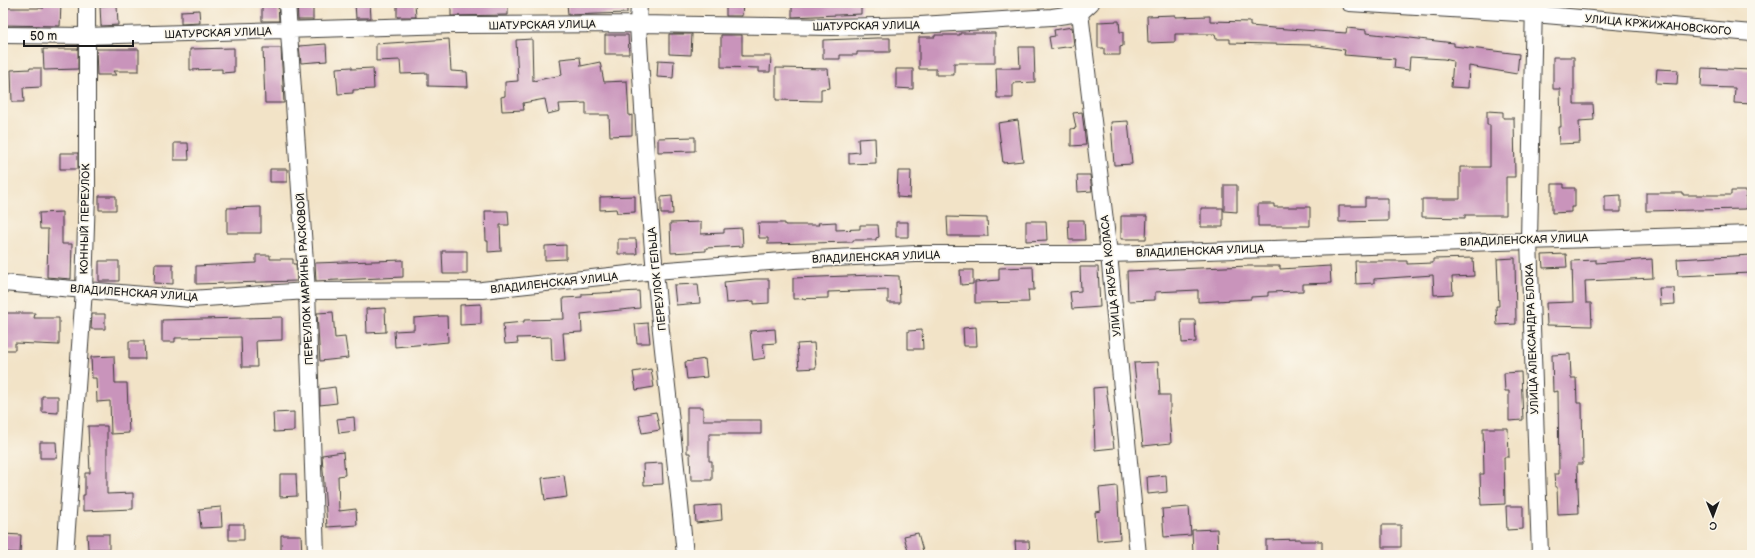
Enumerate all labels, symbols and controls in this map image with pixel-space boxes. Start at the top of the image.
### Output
street label: УЛИЦА КРЖИЖАНОВСКОГО [1584,12,1732,38]
street label: ШАТУРСКАЯ УЛИЦА [488,18,596,32]
street label: ШАТУРСКАЯ УЛИЦА [812,19,920,33]
scale bar [24,22,133,48]
street label: ШАТУРСКАЯ УЛИЦА [164,25,272,41]
text: 50 m [30,29,57,44]
street label: КОННЫЙ ПЕРЕУЛОК [78,163,92,275]
street label: ПЕРЕУЛОК МАРИНЫ РАСКОВОЙ [294,193,316,365]
street label: УЛИЦА ЯКУБА КОЛАСА [1098,214,1124,337]
street label: ПЕРЕУЛОК ГЕЛЬЦА [645,226,669,332]
street label: ВЛАДИЛЕНСКАЯ УЛИЦА [1460,231,1589,249]
street label: ВЛАДИЛЕНСКАЯ УЛИЦА [1136,242,1265,260]
street label: ВЛАДИЛЕНСКАЯ УЛИЦА [812,248,941,266]
street label: УЛИЦА АЛЕКСАНДРА БЛОКА [1523,263,1541,415]
street label: ВЛАДИЛЕНСКАЯ УЛИЦА [490,270,619,296]
street label: ВЛАДИЛЕНСКАЯ УЛИЦА [70,282,199,304]
north arrow [1693,496,1733,536]
text: С [1709,519,1717,532]

